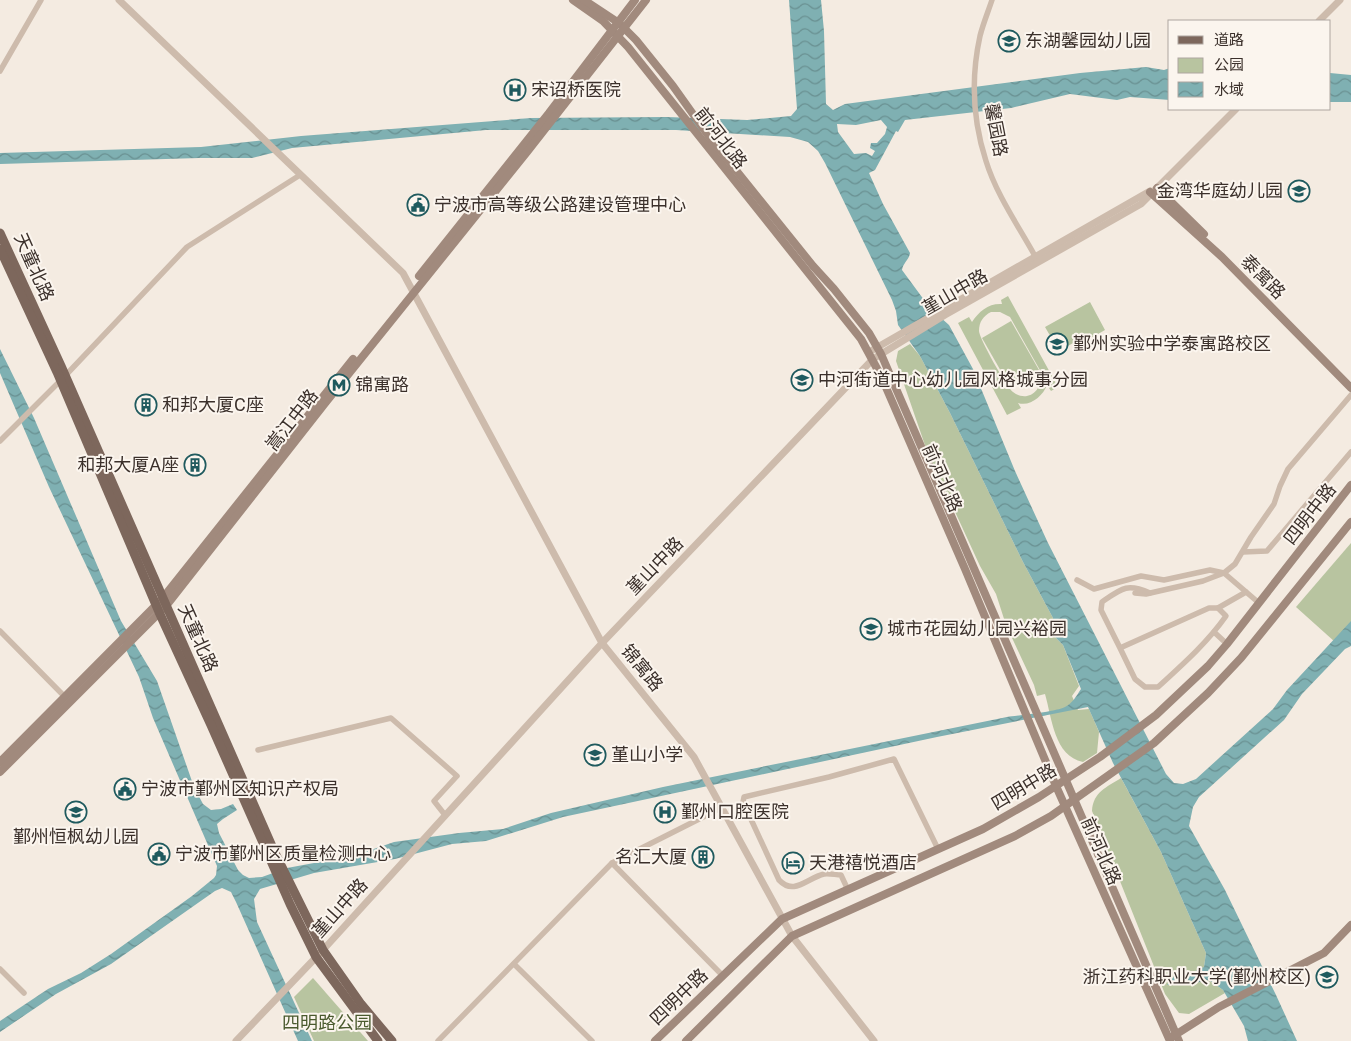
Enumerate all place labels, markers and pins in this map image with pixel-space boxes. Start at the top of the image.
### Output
school or university icon: 东湖馨园幼儿园 [997,29,1021,53]
place label: 东湖馨园幼儿园 [1025,30,1151,51]
hospital icon: 宋诏桥医院 [503,78,527,102]
place label: 宋诏桥医院 [531,79,621,100]
school or university icon: 金湾华庭幼儿园 [1287,179,1311,203]
place label: 金湾华庭幼儿园 [1157,180,1283,201]
public building icon: 宁波市高等级公路建设管理中心 [406,193,430,217]
place label: 宁波市高等级公路建设管理中心 [434,194,686,215]
school or university icon: 鄞州实验中学泰寓路校区 [1045,332,1069,356]
place label: 鄞州实验中学泰寓路校区 [1073,333,1271,354]
school or university icon: 中河街道中心幼儿园风格城事分园 [790,368,814,392]
place label: 中河街道中心幼儿园风格城事分园 [818,369,1088,390]
metro station icon: 锦寓路 [327,373,351,397]
place label: 锦寓路 [355,374,409,395]
building icon: 和邦大厦C座 [134,393,158,417]
place label: 和邦大厦C座 [162,394,264,415]
building icon: 和邦大厦A座 [183,453,207,477]
place label: 和邦大厦A座 [77,454,179,475]
school or university icon: 城市花园幼儿园兴裕园 [859,617,883,641]
place label: 城市花园幼儿园兴裕园 [887,618,1067,639]
school or university icon: 堇山小学 [583,743,607,767]
place label: 堇山小学 [611,744,683,765]
public building icon: 宁波市鄞州区知识产权局 [113,777,137,801]
place label: 宁波市鄞州区知识产权局 [141,778,339,799]
school or university icon: 鄞州恒枫幼儿园 [64,800,88,824]
hospital icon: 鄞州口腔医院 [653,800,677,824]
place label: 鄞州口腔医院 [681,801,789,822]
place label: 鄞州恒枫幼儿园 [13,826,139,847]
public building icon: 宁波市鄞州区质量检测中心 [147,842,171,866]
place label: 宁波市鄞州区质量检测中心 [175,843,391,864]
building icon: 名汇大厦 [691,845,715,869]
place label: 名汇大厦 [615,846,687,867]
hotel icon: 天港禧悦酒店 [781,851,805,875]
place label: 天港禧悦酒店 [809,852,917,873]
school or university icon: 浙江药科职业大学(鄞州校区) [1315,965,1339,989]
place label: 浙江药科职业大学(鄞州校区) [1083,966,1311,988]

